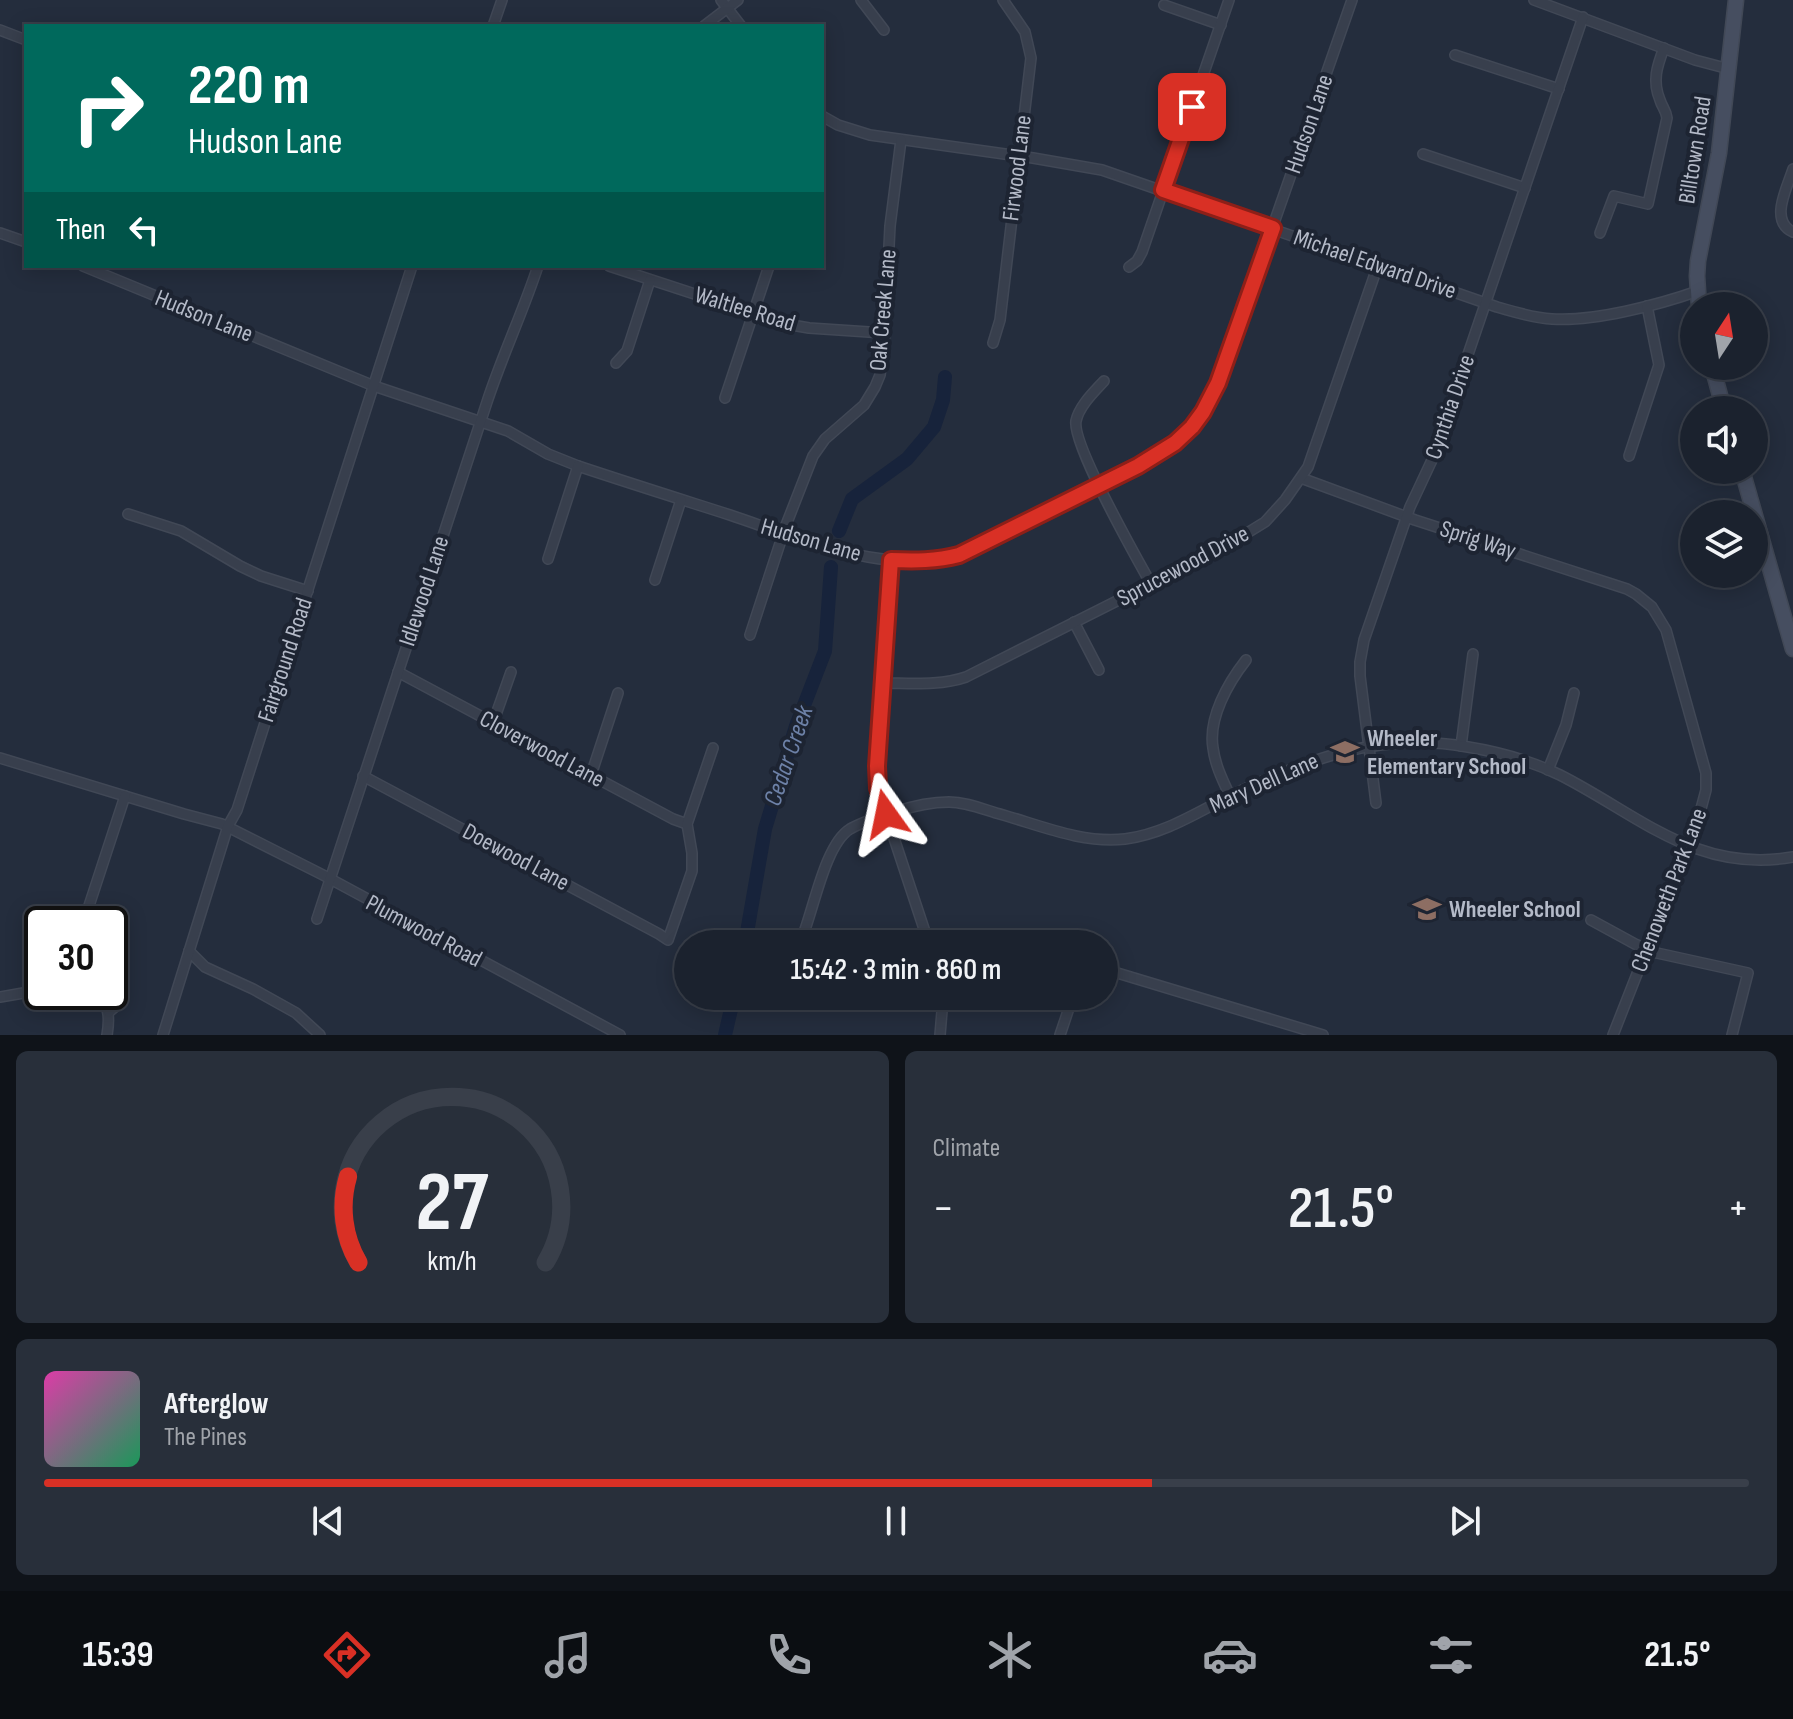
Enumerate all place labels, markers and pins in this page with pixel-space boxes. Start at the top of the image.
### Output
pin [1158,73,1226,141]
place label: Wheeler Elementary School [1367,724,1526,781]
school or university icon: Wheeler Elementary School [1330,737,1360,767]
school or university icon: Wheeler School [1412,894,1442,924]
place label: Wheeler School [1449,895,1581,924]

